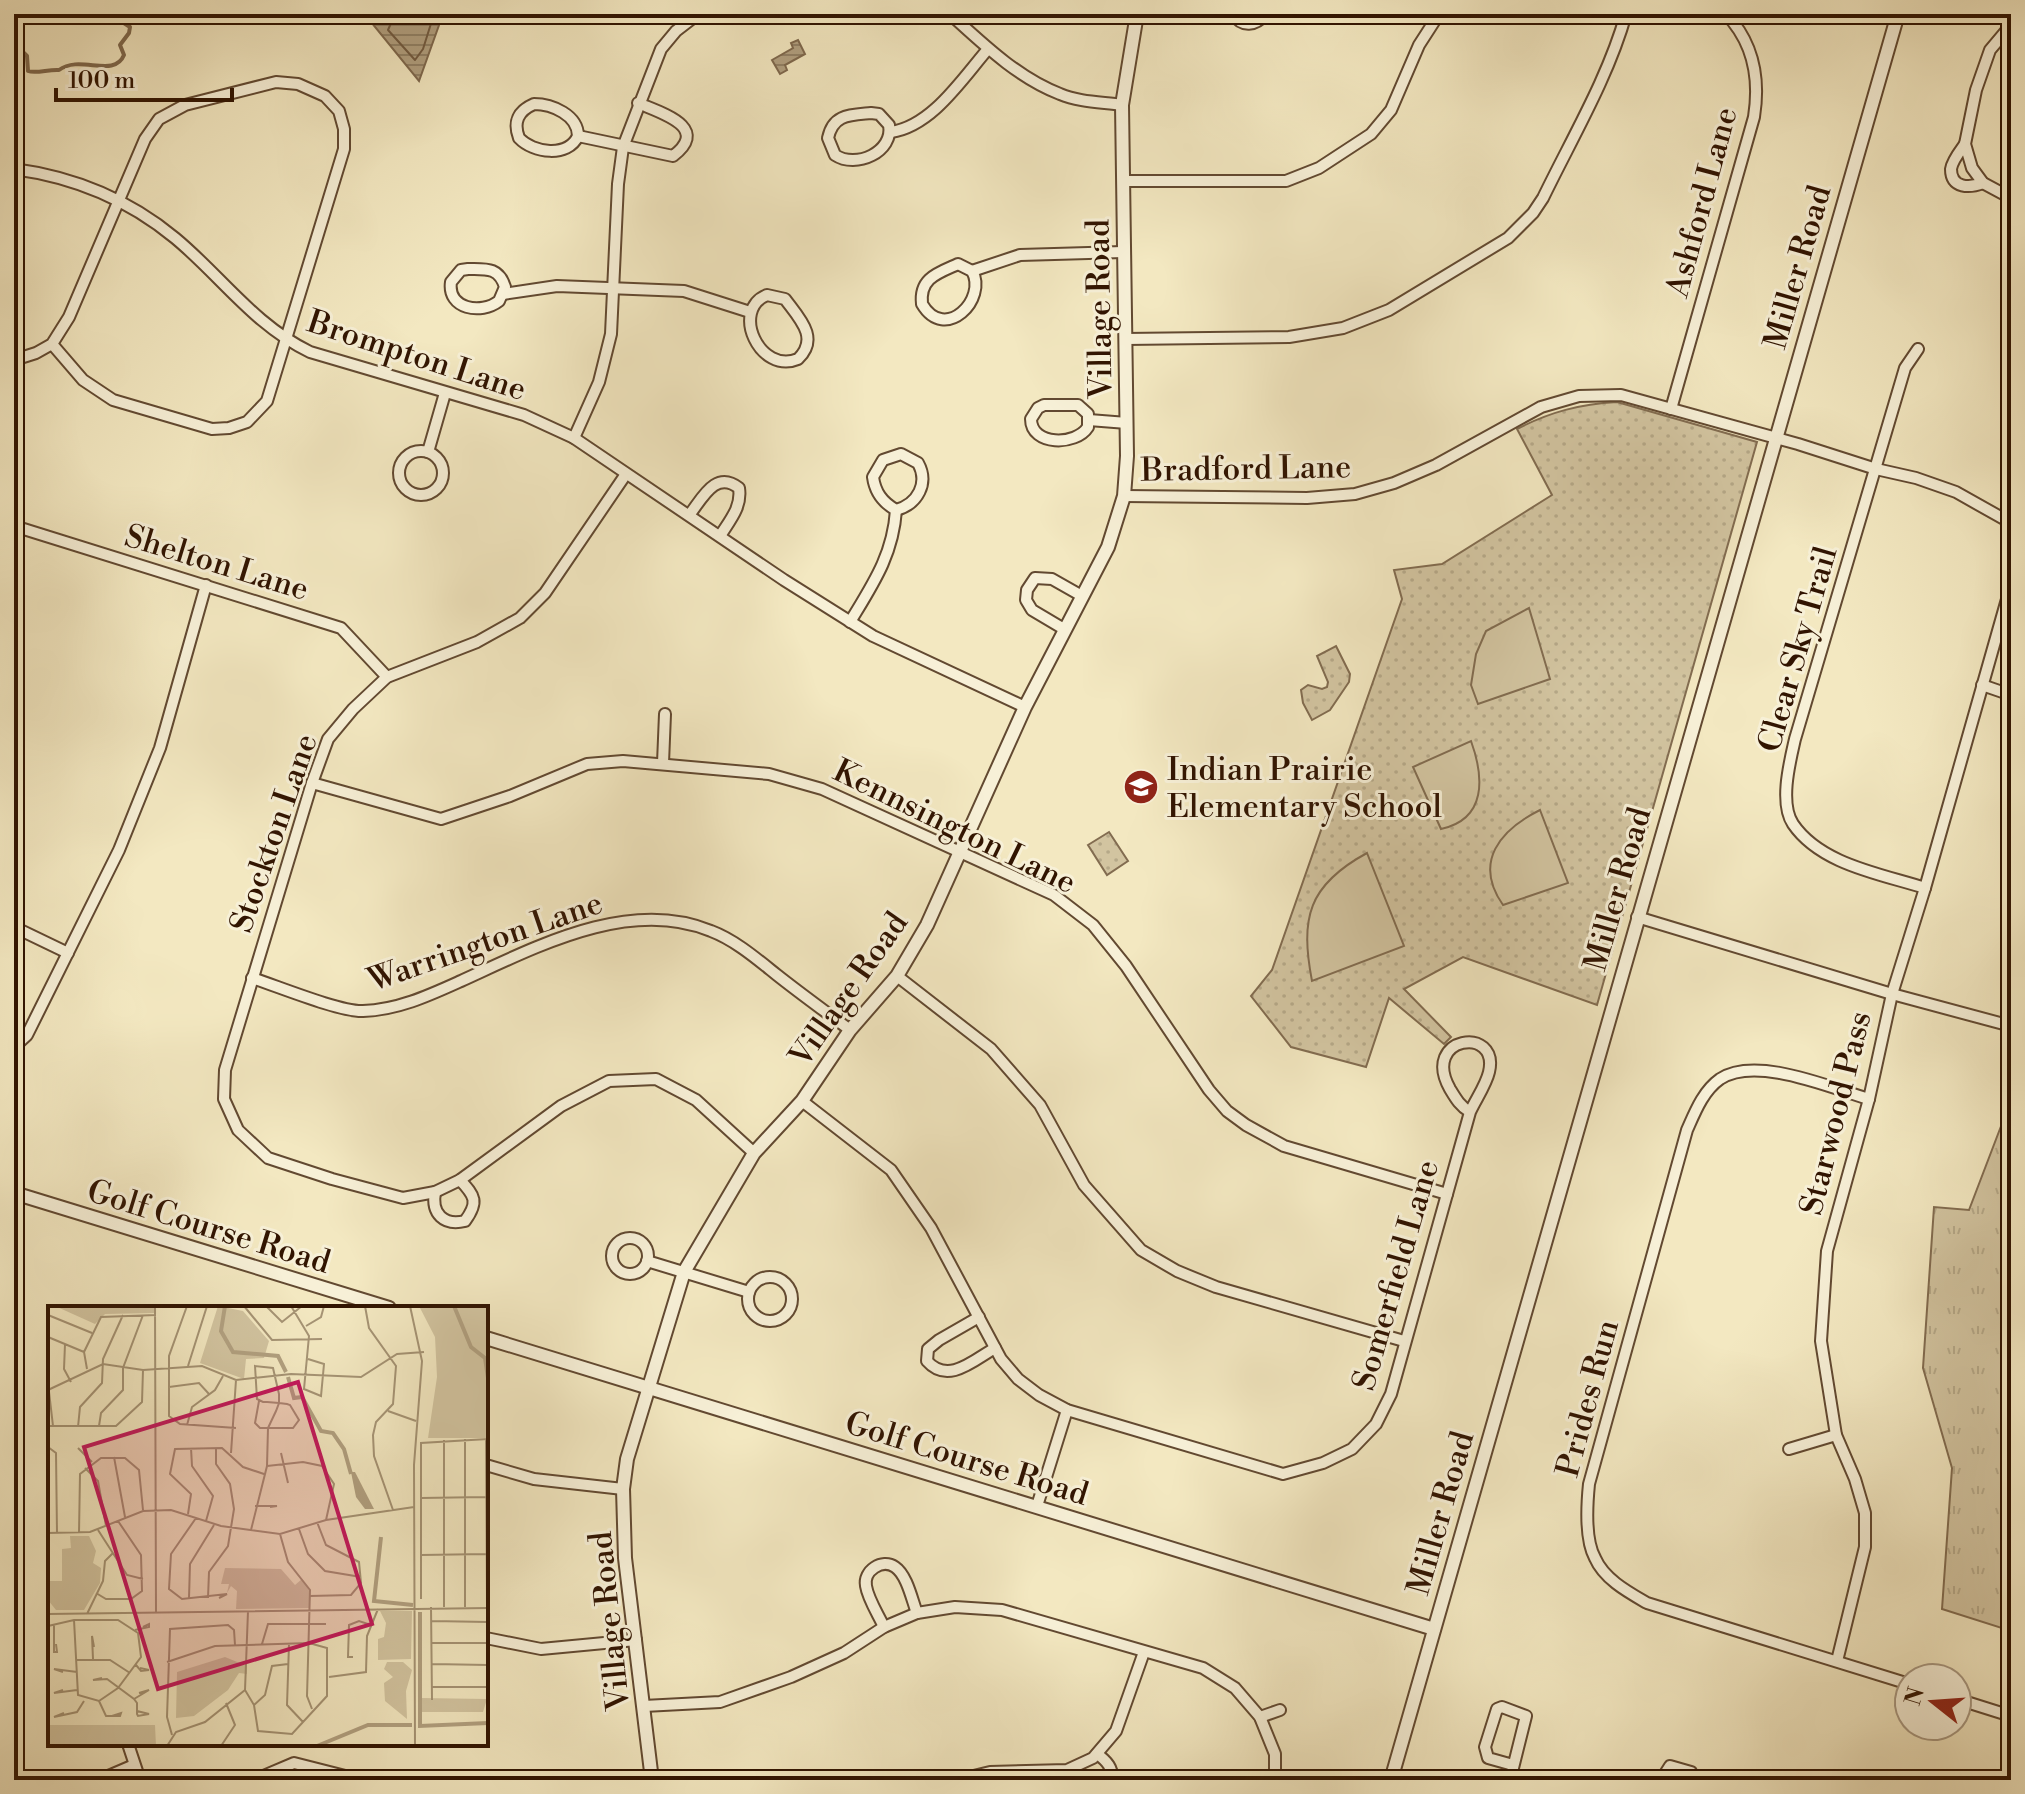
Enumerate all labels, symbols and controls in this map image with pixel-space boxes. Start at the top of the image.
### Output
scale bar [56,52,232,102]
text: 100 m [68,66,135,96]
street label: Ashford Lane [1657,103,1747,303]
street label: Miller Road [1756,181,1840,354]
street label: Village Road [1078,219,1122,400]
street label: Brompton Lane [301,301,531,410]
street label: Bradford Lane [1139,447,1352,491]
street label: Shelton Lane [120,516,314,610]
street label: Clear Sky Trail [1749,541,1847,757]
street label: Stockton Lane [221,729,327,938]
place label: Indian Prairie Elementary School [1167,750,1442,827]
street label: Kennsington Lane [827,751,1082,903]
school or university icon: Indian Prairie Elementary School [1122,768,1160,806]
street label: Miller Road [1576,803,1660,976]
street label: Warrington Lane [362,883,608,1001]
street label: Village Road [780,904,917,1076]
street label: Starwood Pass [1791,1007,1881,1219]
street label: Somerfield Lane [1344,1155,1448,1395]
street label: Golf Course Road [82,1171,335,1283]
inset map [48,1306,488,1746]
street label: Prides Run [1548,1315,1628,1481]
street label: Golf Course Road [840,1403,1093,1515]
street label: Miller Road [1399,1427,1483,1600]
street label: Village Road [581,1529,639,1713]
north arrow [1893,1662,1973,1742]
text: N [1900,1684,1931,1709]

